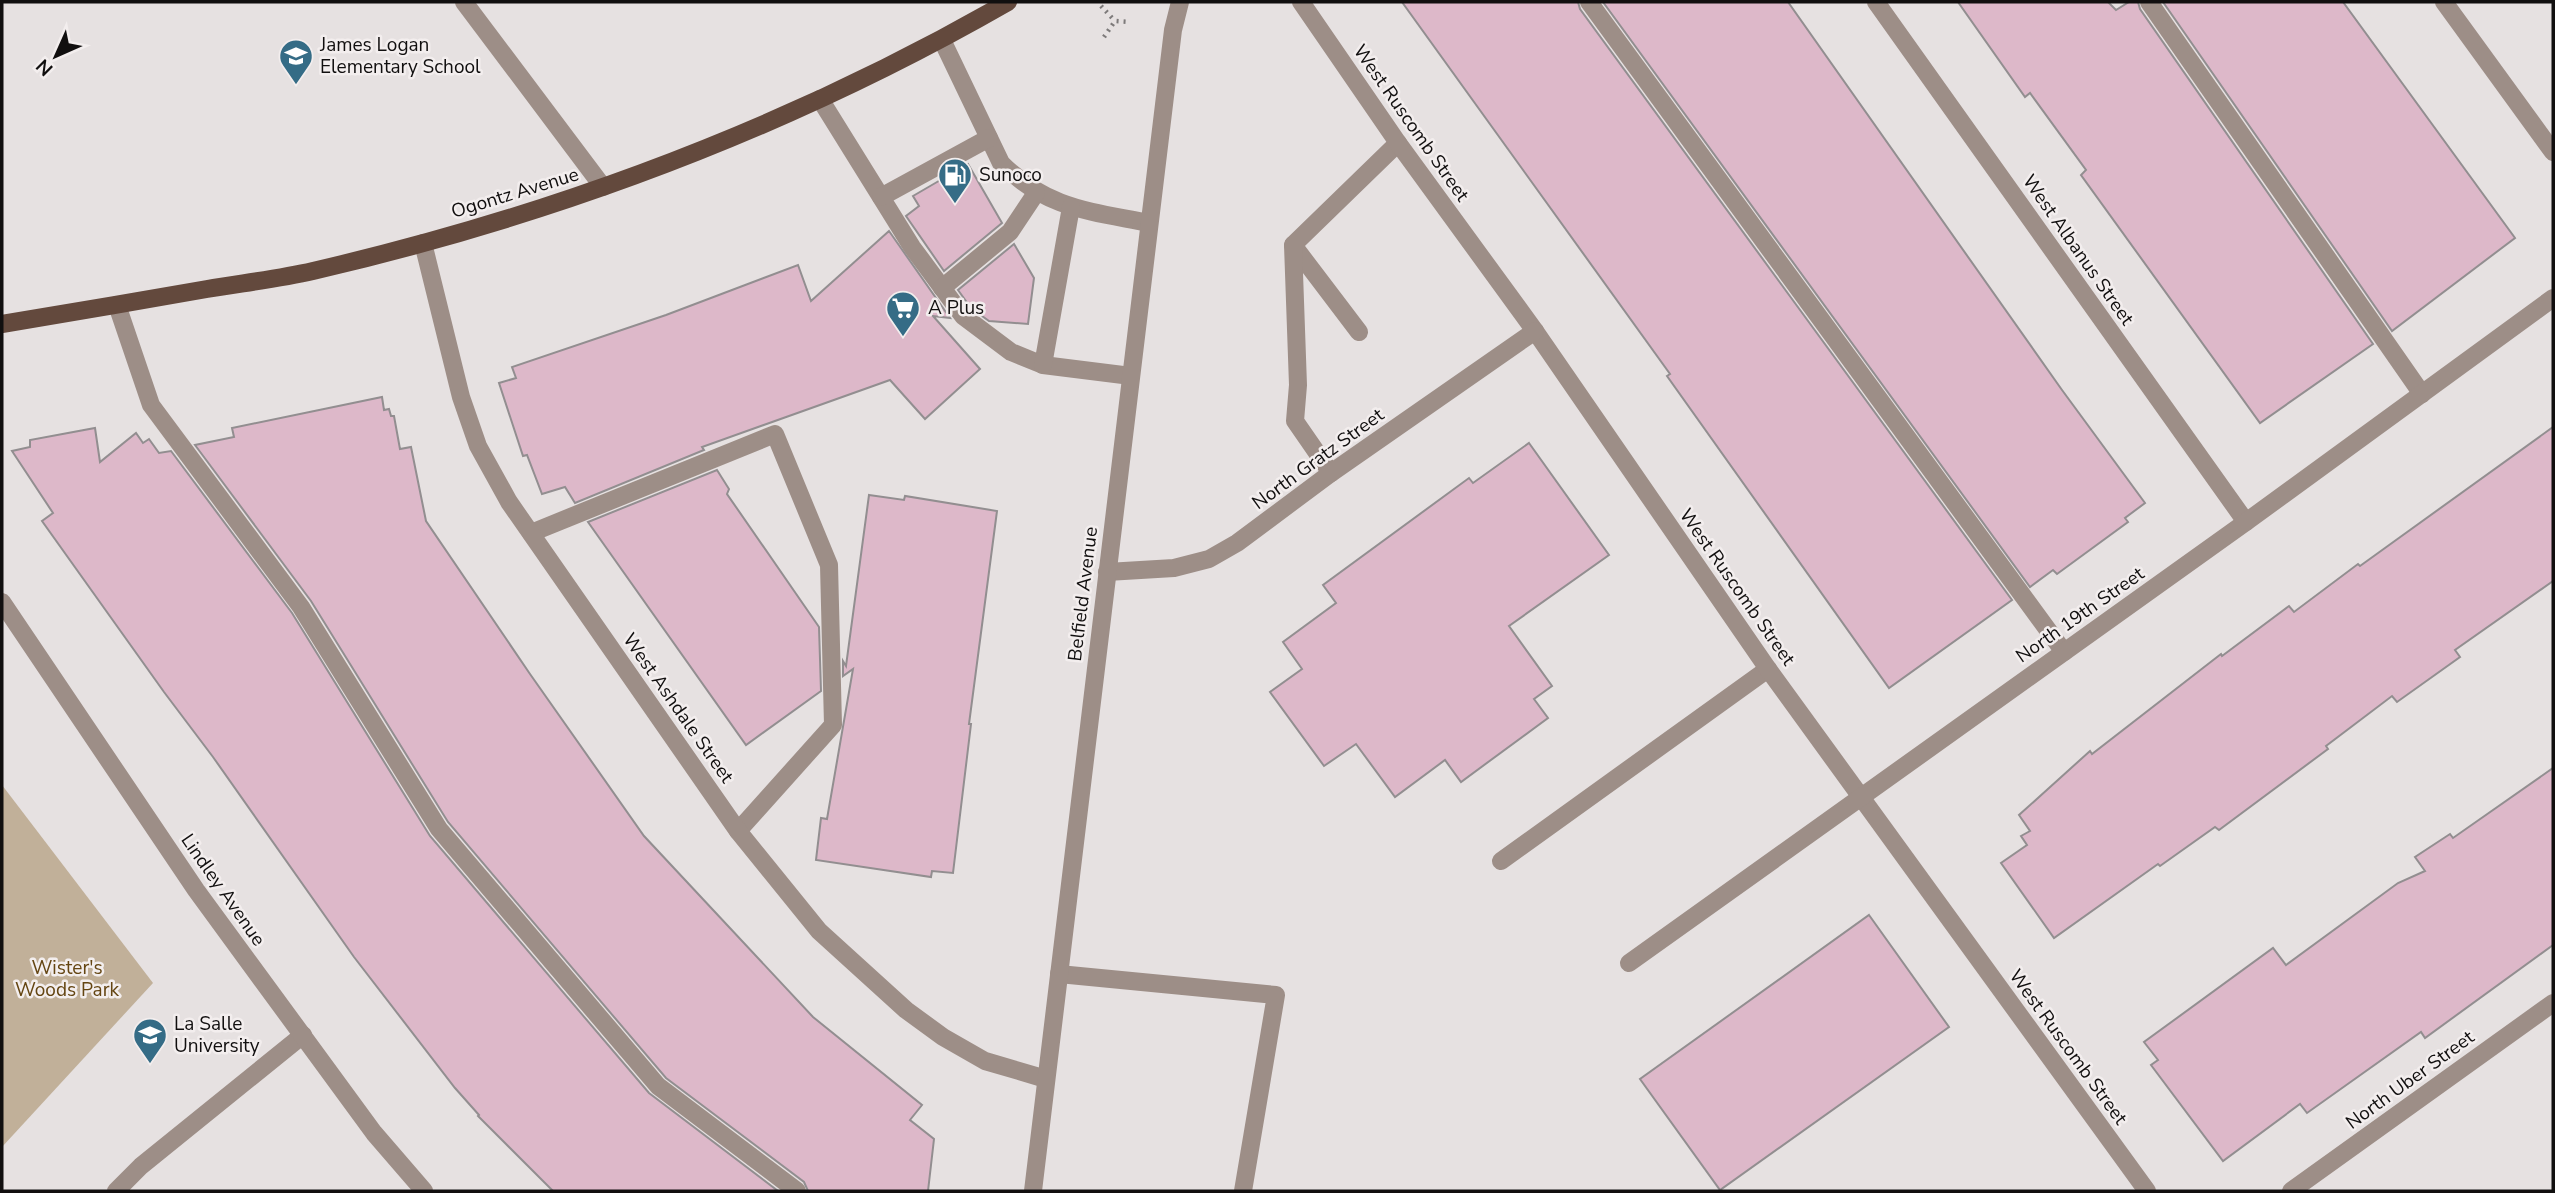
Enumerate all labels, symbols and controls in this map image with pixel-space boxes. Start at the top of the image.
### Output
north arrow [21,21,91,91]
place label: James Logan Elementary School [319,32,481,80]
school or university icon: James Logan Elementary School [277,37,315,86]
street label: West Ruscomb Street [1347,39,1475,207]
text: N [30,53,59,82]
fuel station icon: Sunoco [936,156,974,205]
street label: Ogontz Avenue [448,161,582,225]
place label: Sunoco [979,162,1042,188]
street label: West Albanus Street [2016,169,2140,331]
supermarket icon: A Plus [884,289,922,338]
place label: A Plus [928,295,984,321]
street label: North Gratz Street [1247,402,1389,516]
street label: West Ruscomb Street [1673,503,1801,671]
street label: Belfield Avenue [1062,525,1104,663]
street label: North 19th Street [2011,561,2150,669]
street label: West Ashdale Street [616,628,740,789]
street label: Lindley Avenue [175,829,271,951]
park label: Wister's Woods Park [15,955,119,1003]
street label: West Ruscomb Street [2003,964,2133,1130]
place label: La Salle University [174,1011,260,1059]
school or university icon: La Salle University [131,1016,169,1065]
street label: North Uber Street [2341,1024,2480,1135]

